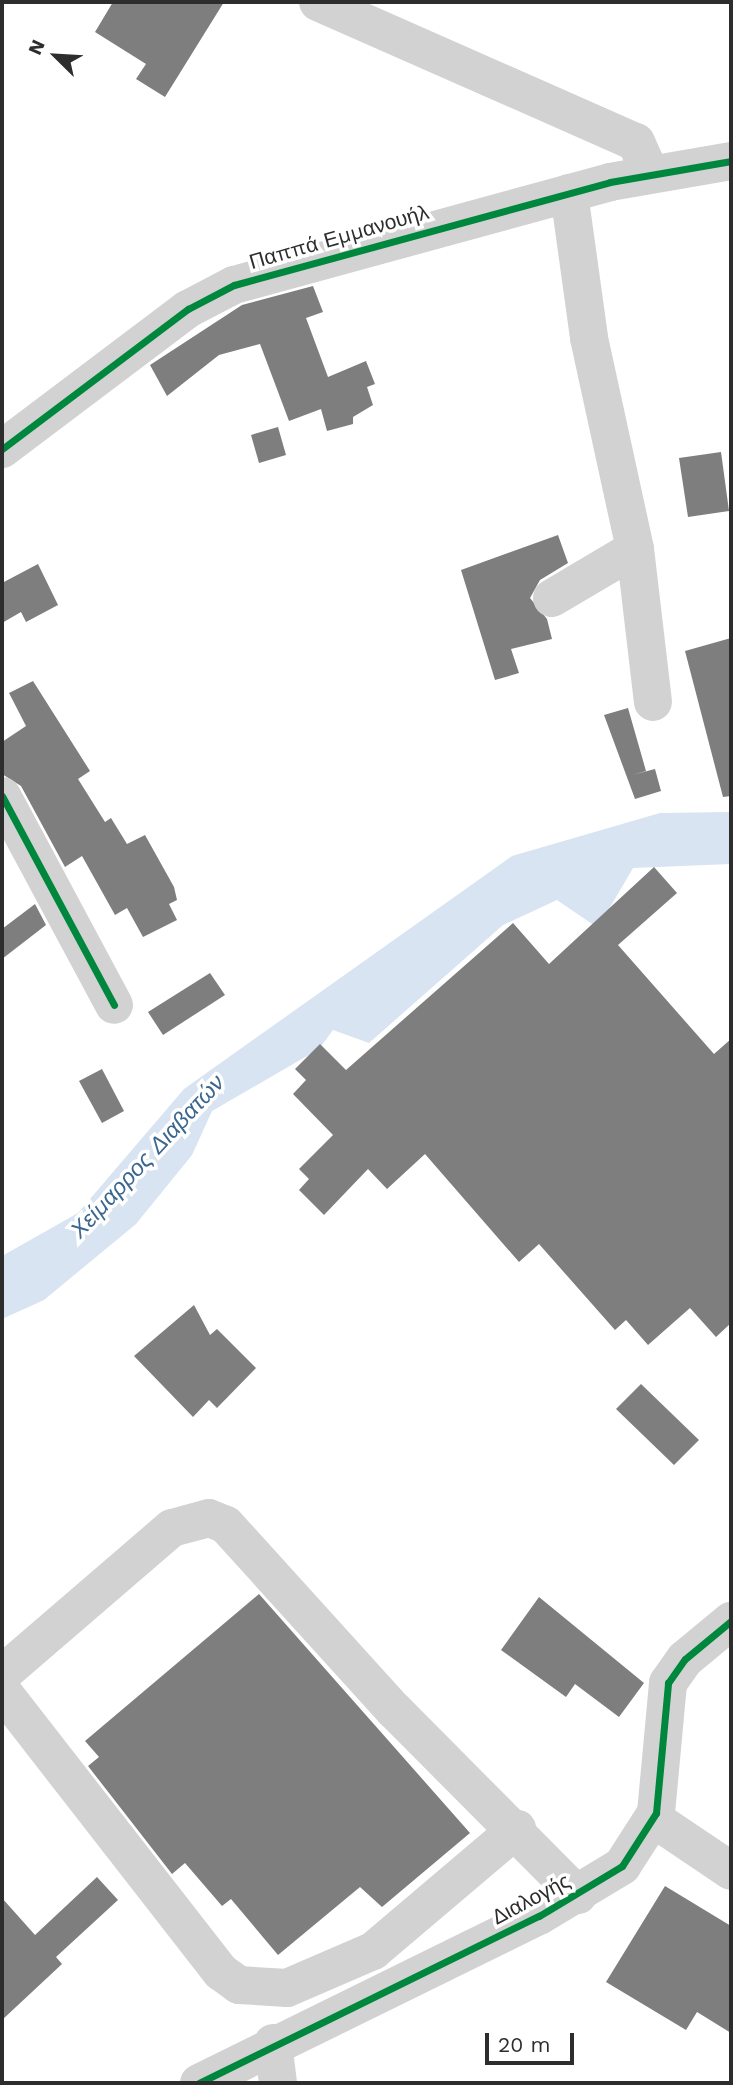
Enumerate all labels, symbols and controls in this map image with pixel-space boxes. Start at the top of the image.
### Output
north arrow [21,21,91,91]
text: N [23,36,50,58]
street label: Παππά Εμμανουήλ [246,199,432,275]
water label: Χείμαρρος Διαβατών [65,1070,231,1244]
street label: Διαλογής [488,1868,574,1930]
scale bar [488,2018,577,2062]
text: 20 m [498,2032,550,2057]

